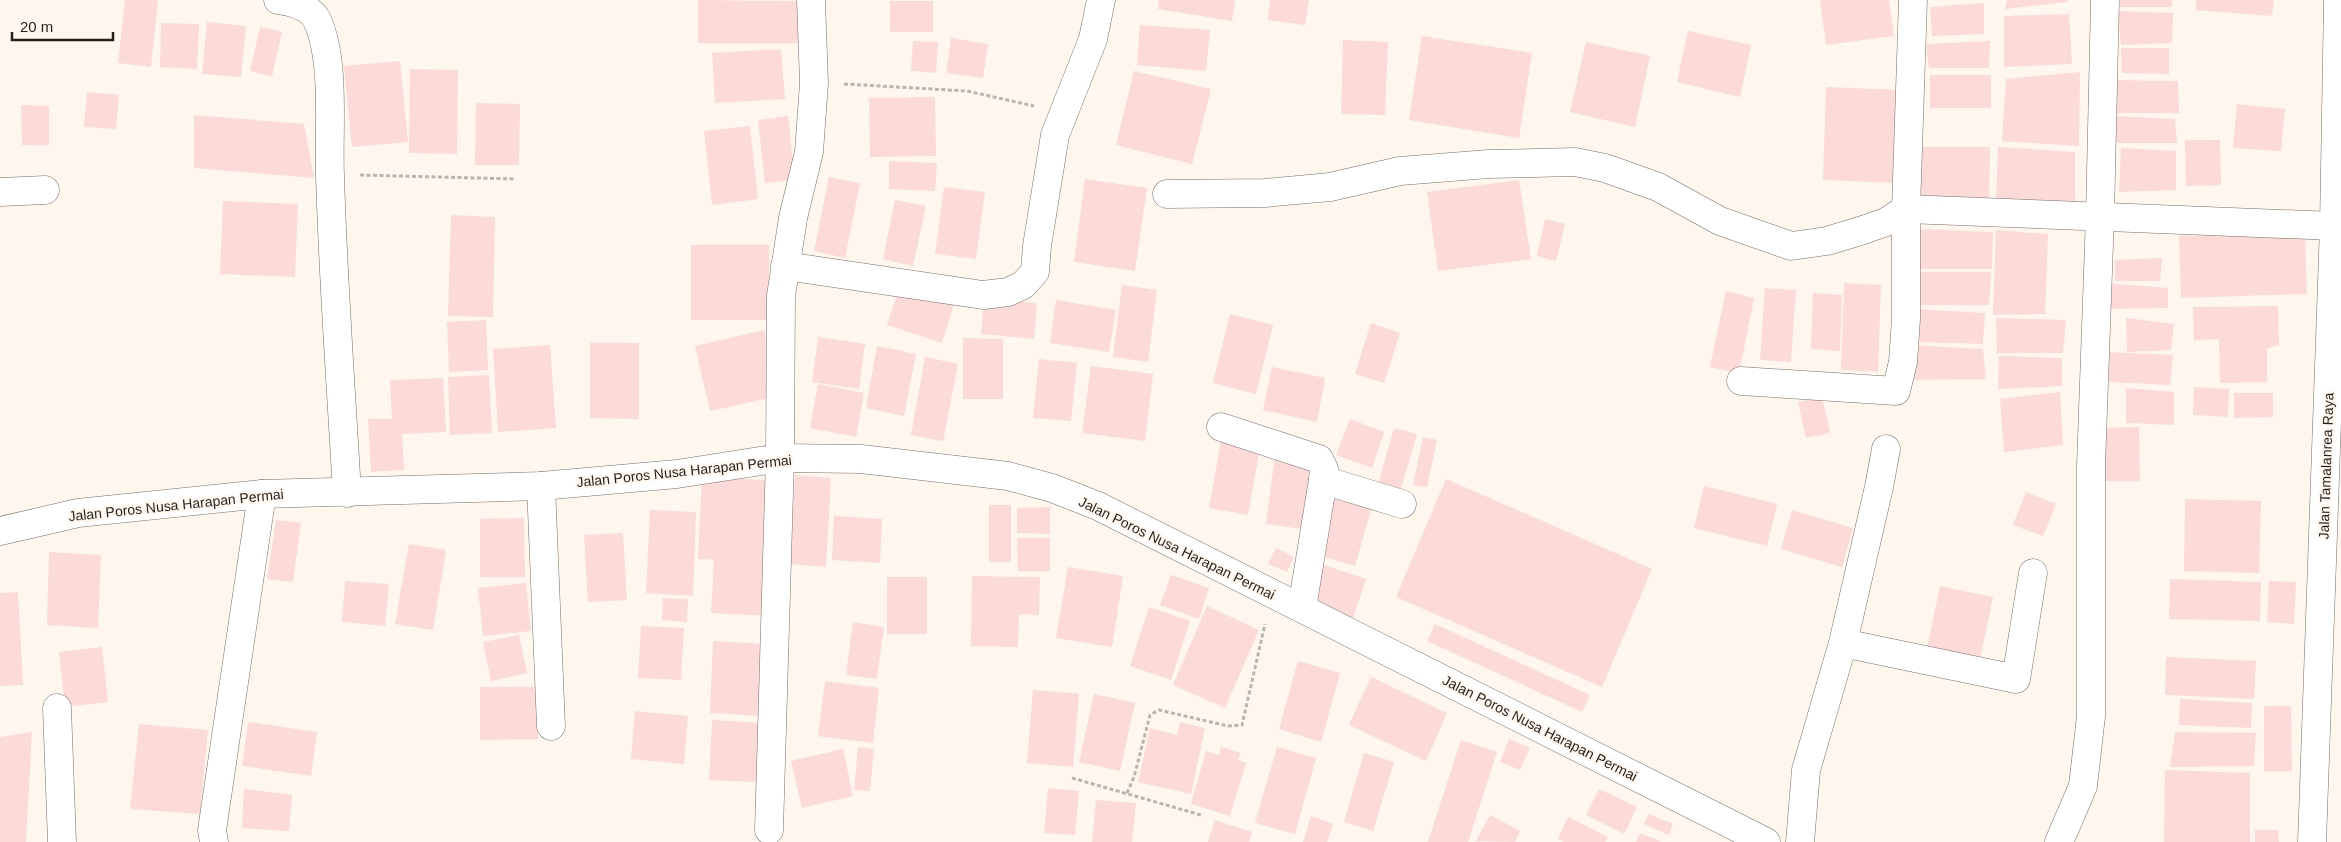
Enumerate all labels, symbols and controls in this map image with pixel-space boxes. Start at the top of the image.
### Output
scale bar [12,10,114,42]
text: 20 m [20,18,53,35]
street label: Jalan Tamalanrea Raya [2315,392,2337,540]
street label: Jalan Poros Nusa Harapan Permai [576,452,792,490]
street label: Jalan Poros Nusa Harapan Permai [68,486,284,524]
street label: Jalan Poros Nusa Harapan Permai [1076,493,1278,603]
street label: Jalan Poros Nusa Harapan Permai [1440,672,1640,784]

